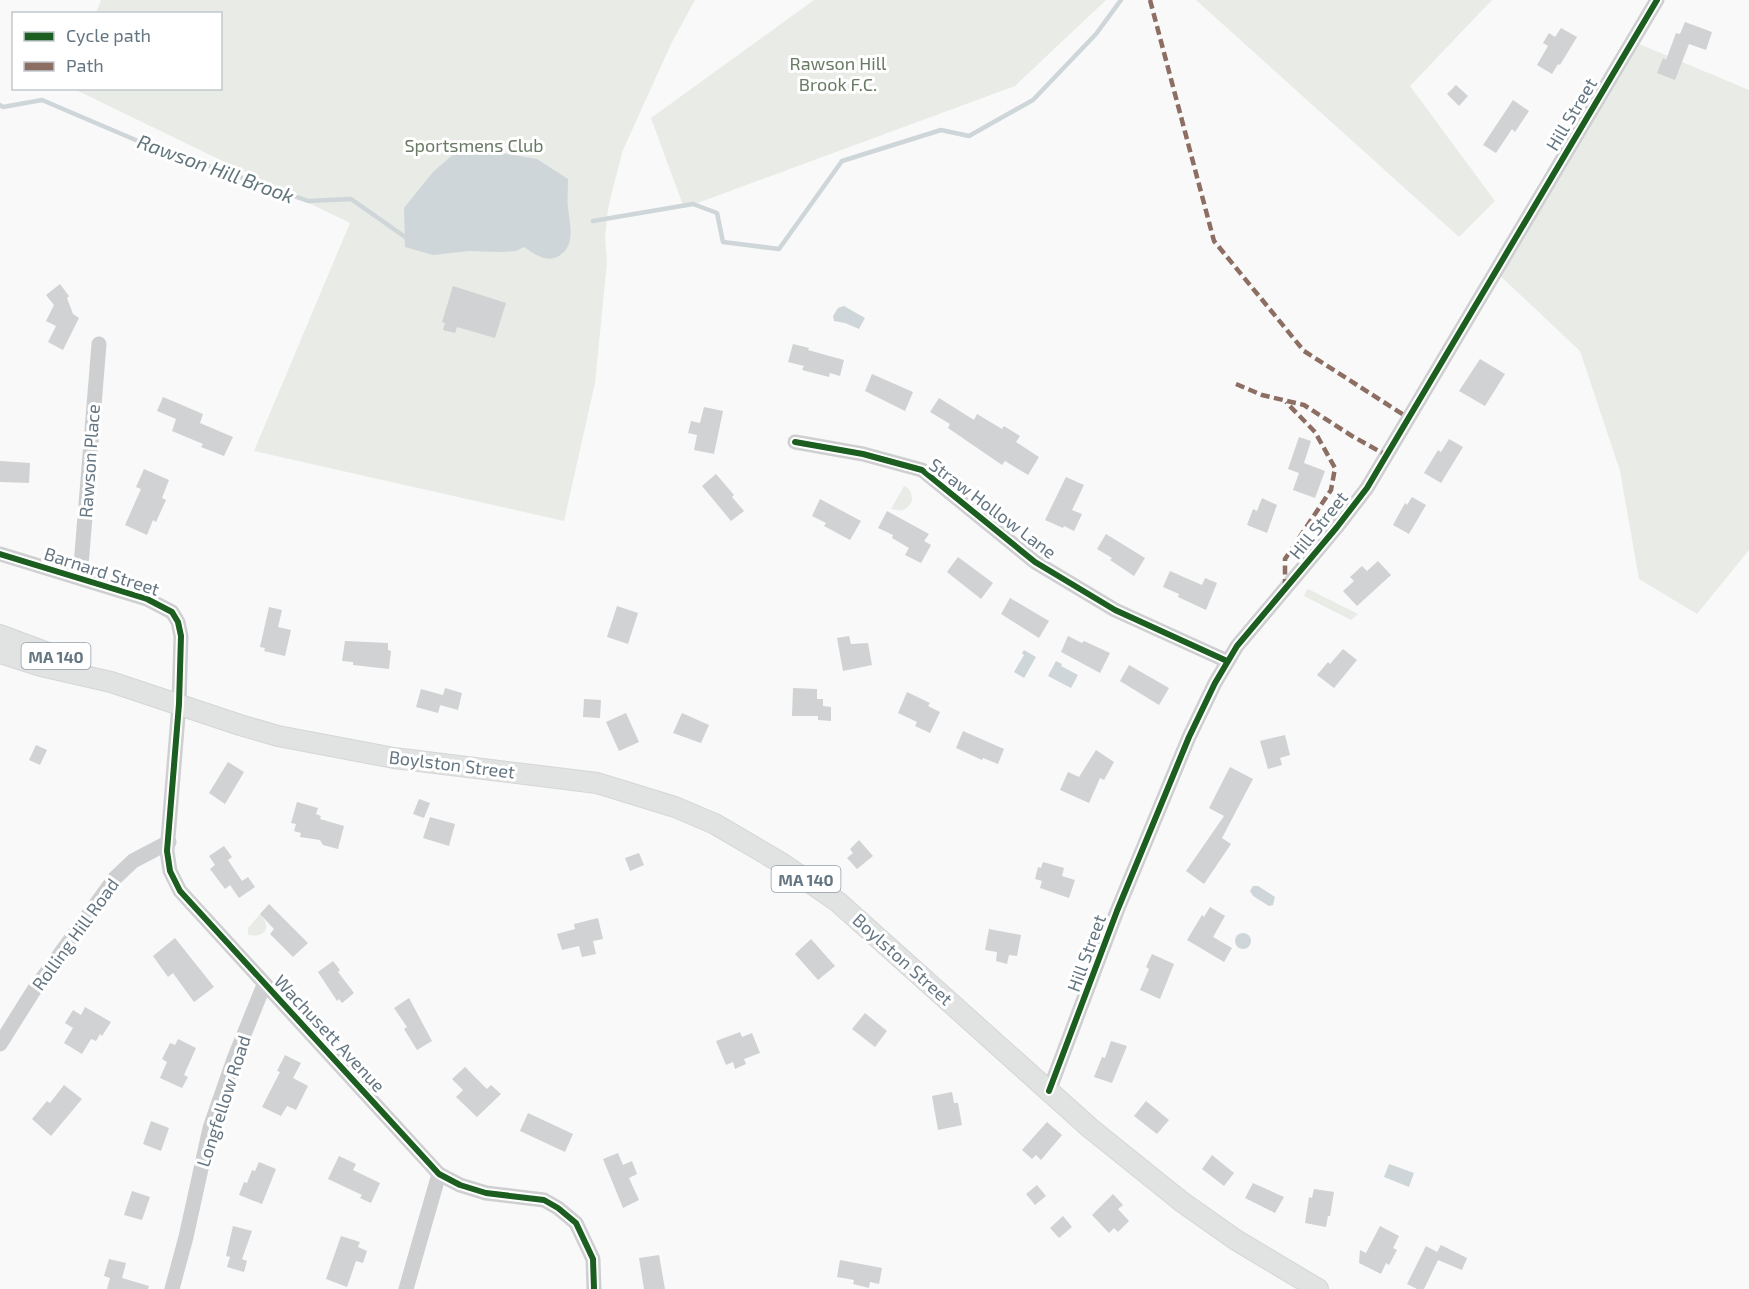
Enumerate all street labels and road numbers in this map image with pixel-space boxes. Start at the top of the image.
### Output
street label: Hill Street [1541,74,1601,154]
street label: Rawson Place [74,403,104,519]
street label: Straw Hollow Lane [925,453,1061,563]
street label: Hill Street [1284,487,1352,563]
street label: Barnard Street [42,542,163,600]
road number: MA 140 [22,643,90,669]
street label: Boylston Street [388,745,516,783]
road number: MA 140 [772,866,840,892]
street label: Rolling Hill Road [27,874,123,994]
street label: Boylston Street [848,908,958,1010]
street label: Hill Street [1062,911,1110,995]
street label: Wachusett Avenue [270,970,390,1096]
street label: Longfellow Road [191,1032,255,1170]

